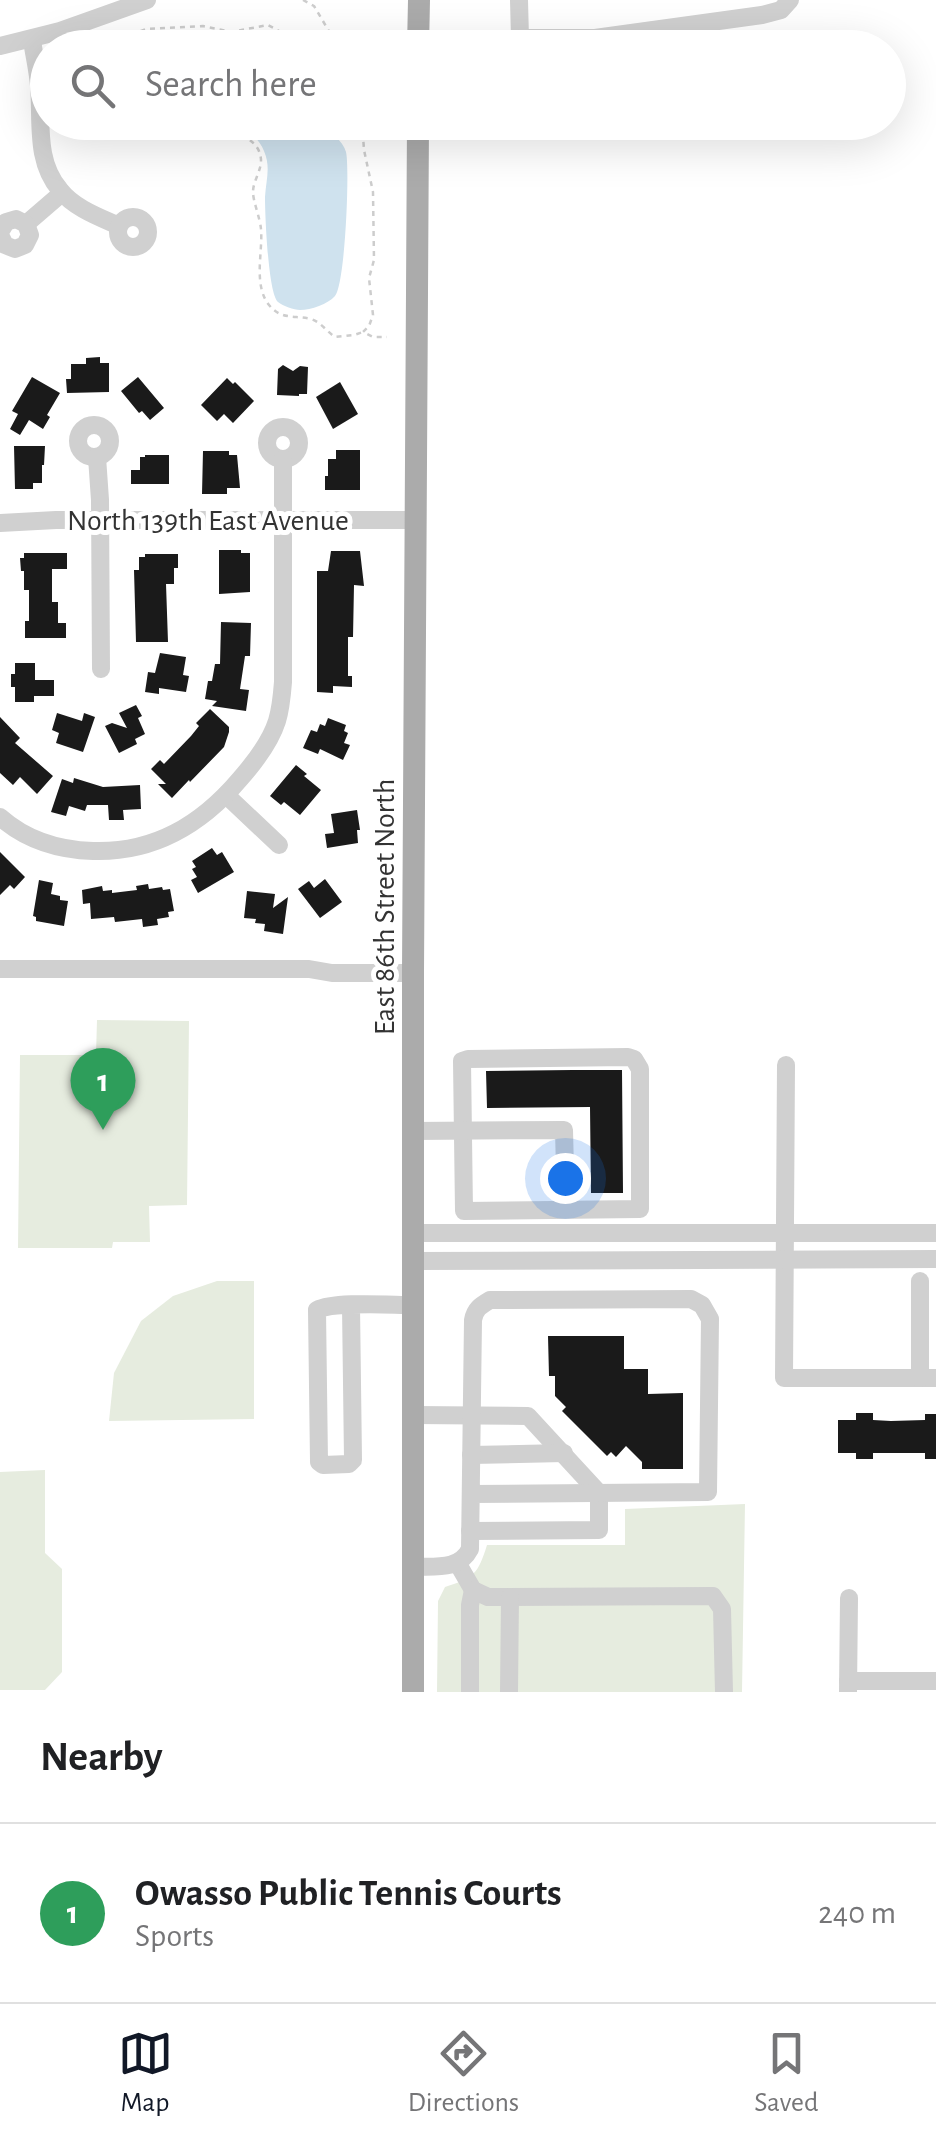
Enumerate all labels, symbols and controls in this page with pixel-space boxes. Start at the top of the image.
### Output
search box [30,30,906,140]
icon: search [65,58,120,113]
text: Search here [145,66,317,104]
street label: North 139th East Avenue [67,506,349,536]
street label: East 86th Street North [370,779,400,1035]
pin: 1 [70,1048,136,1130]
your location [540,1153,591,1204]
text: Nearby [40,1736,163,1778]
text: Owasso Public Tennis Courts [135,1875,562,1913]
text: 1 [67,1897,78,1929]
text: 240 m [818,1897,896,1929]
text: Sports [135,1920,214,1952]
tab: Map [118,2026,173,2120]
tab: Directions [408,2026,519,2120]
tab: Saved [754,2026,818,2120]

